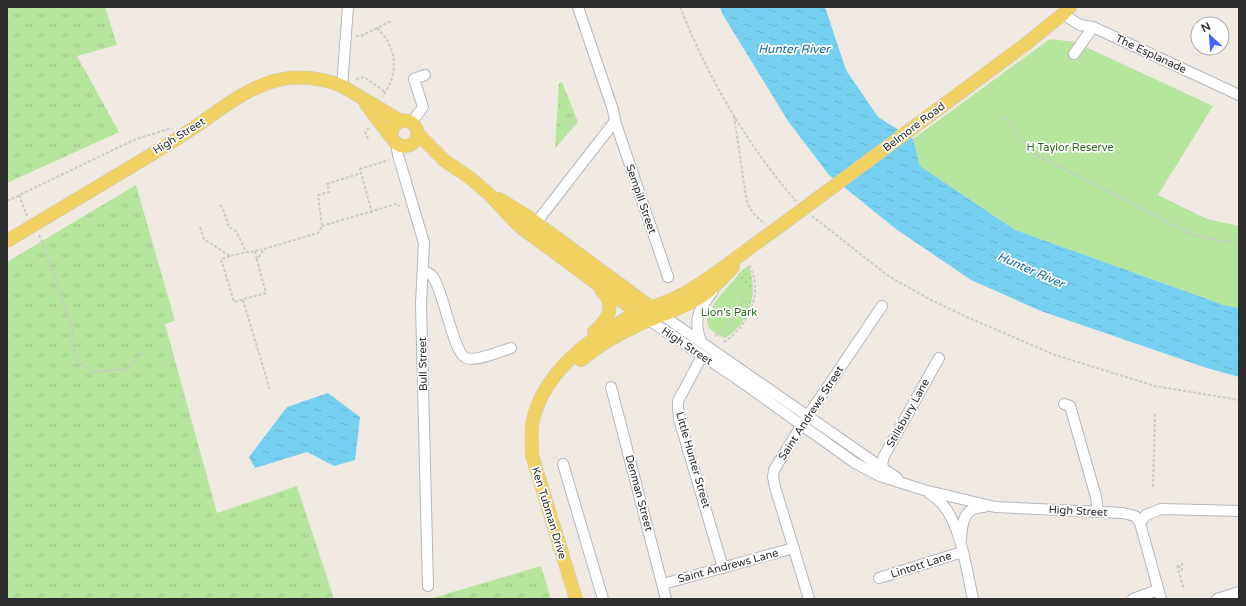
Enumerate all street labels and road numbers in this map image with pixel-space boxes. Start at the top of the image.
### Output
street label: The Esplanade [1114,32,1188,76]
street label: Belmore Road [880,99,948,154]
street label: High Street [151,115,207,157]
street label: Sempill Street [623,163,659,235]
street label: High Street [659,324,715,368]
street label: Bull Street [416,337,430,391]
street label: Saint Andrews Street [776,363,846,463]
street label: Stillsbury Lane [884,376,932,450]
street label: Little Hunter Street [673,410,713,510]
street label: Denman Street [623,454,655,532]
street label: Ken Tubman Drive [529,465,569,561]
street label: High Street [1048,503,1108,519]
street label: Saint Andrews Lane [676,546,780,586]
street label: Lintott Lane [889,549,953,581]

